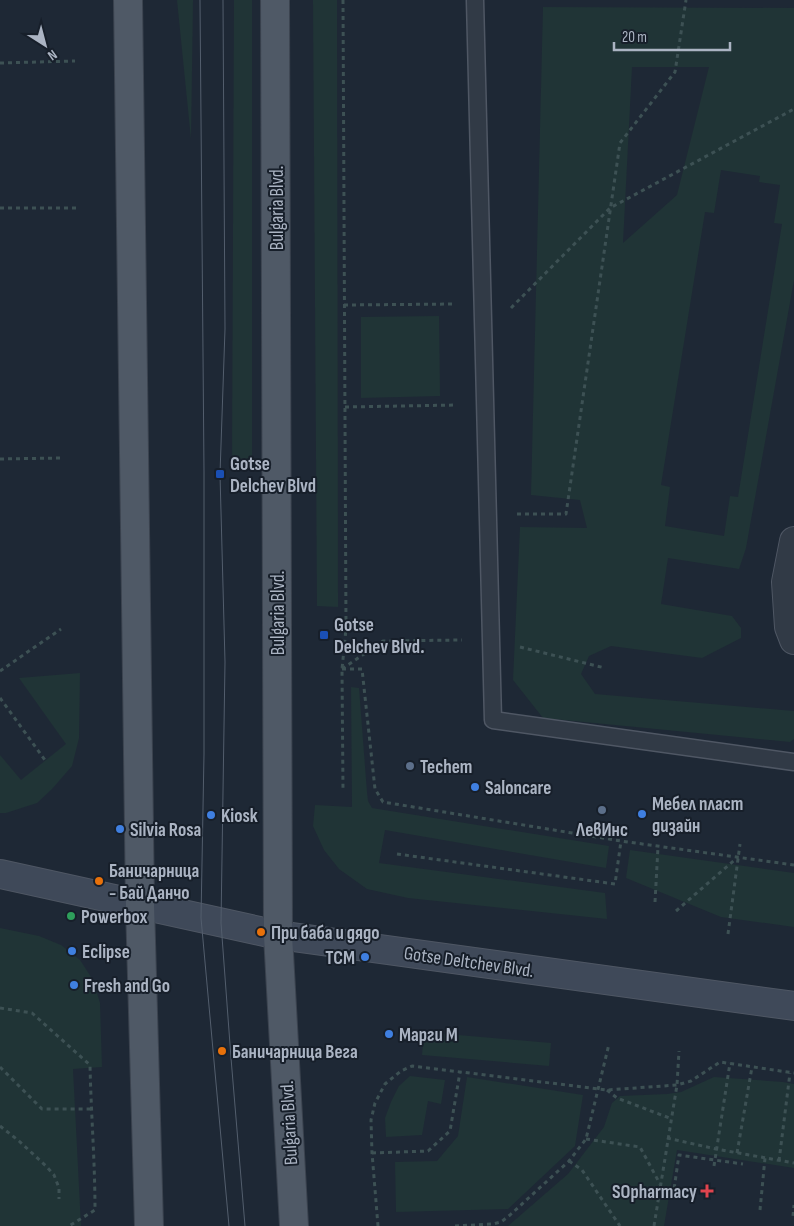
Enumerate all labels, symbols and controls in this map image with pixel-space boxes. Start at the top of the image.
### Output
north arrow [20,20,70,70]
scale bar [614,20,730,52]
text: 20 m [622,28,647,47]
text: N [44,46,60,64]
street label: Bulgaria Blvd. [266,166,289,250]
place label: Gotse Delchev Blvd [230,453,316,498]
marker: Gotse Delchev Blvd [214,468,226,480]
street label: Bulgaria Blvd. [267,571,290,655]
place label: Gotse Delchev Blvd. [334,614,424,659]
marker: Gotse Delchev Blvd. [318,629,330,641]
place label: Techem [420,756,472,779]
marker: Techem [404,760,416,772]
place label: Saloncare [485,777,551,800]
marker: Saloncare [469,781,481,793]
place label: Мебел пласт дизайн [652,793,743,838]
marker: ЛевИнс [596,804,608,816]
place label: Kiosk [221,805,258,828]
marker: Мебел пласт дизайн [636,808,648,820]
marker: Kiosk [205,809,217,821]
place label: Silvia Rosa [130,819,201,842]
place label: ЛевИнс [575,819,628,842]
marker: Silvia Rosa [114,823,126,835]
place label: Баничарница - Бай Данчо [109,860,199,905]
marker: Баничарница - Бай Данчо [93,875,105,887]
place label: Powerbox [81,906,147,929]
marker: Powerbox [65,910,77,922]
place label: При баба и дядо [271,922,380,945]
marker: При баба и дядо [255,926,267,938]
place label: Eclipse [82,941,130,964]
street label: Gotse Deltchev Blvd. [402,942,535,983]
marker: Eclipse [66,945,78,957]
place label: TCM [325,947,355,970]
marker: TCM [359,951,371,963]
place label: Fresh and Go [84,975,170,998]
marker: Fresh and Go [68,979,80,991]
place label: Марги М [399,1024,458,1047]
marker: Марги М [383,1028,395,1040]
place label: Баничарница Вега [232,1041,358,1064]
marker: Баничарница Вега [216,1045,228,1057]
street label: Bulgaria Blvd. [276,1080,303,1166]
place label: SOpharmacy [612,1181,697,1204]
marker: SOpharmacy [701,1185,713,1197]

